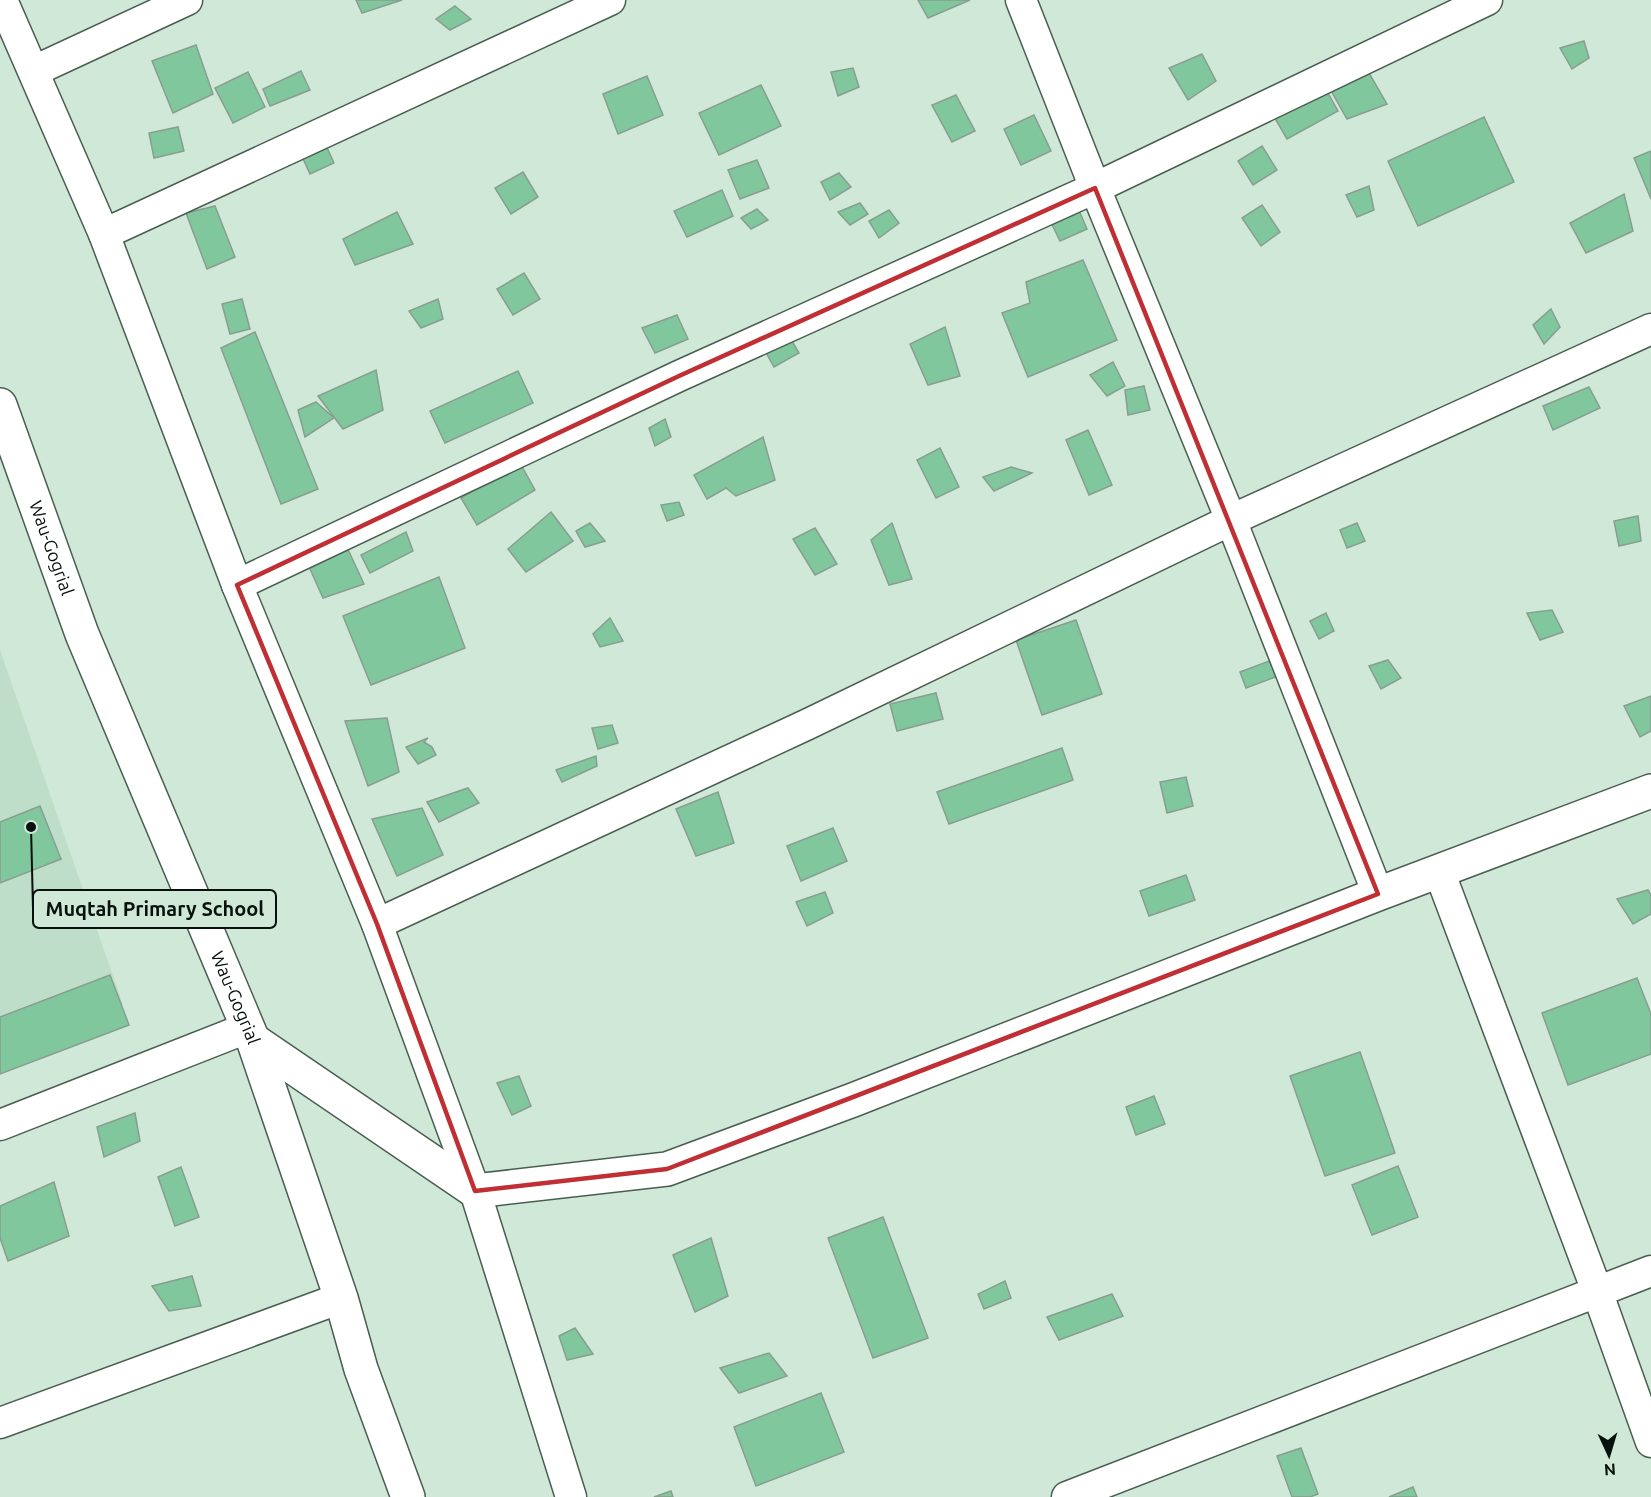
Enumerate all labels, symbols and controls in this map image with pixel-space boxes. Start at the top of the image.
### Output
street label: Wau-Gogrial [26,498,78,598]
callout: Muqtah Primary School [33,890,276,928]
text: Muqtah Primary School [46,897,264,920]
street label: Wau-Gogrial [208,948,265,1047]
north arrow [1579,1425,1639,1485]
text: N [1603,1461,1617,1479]

